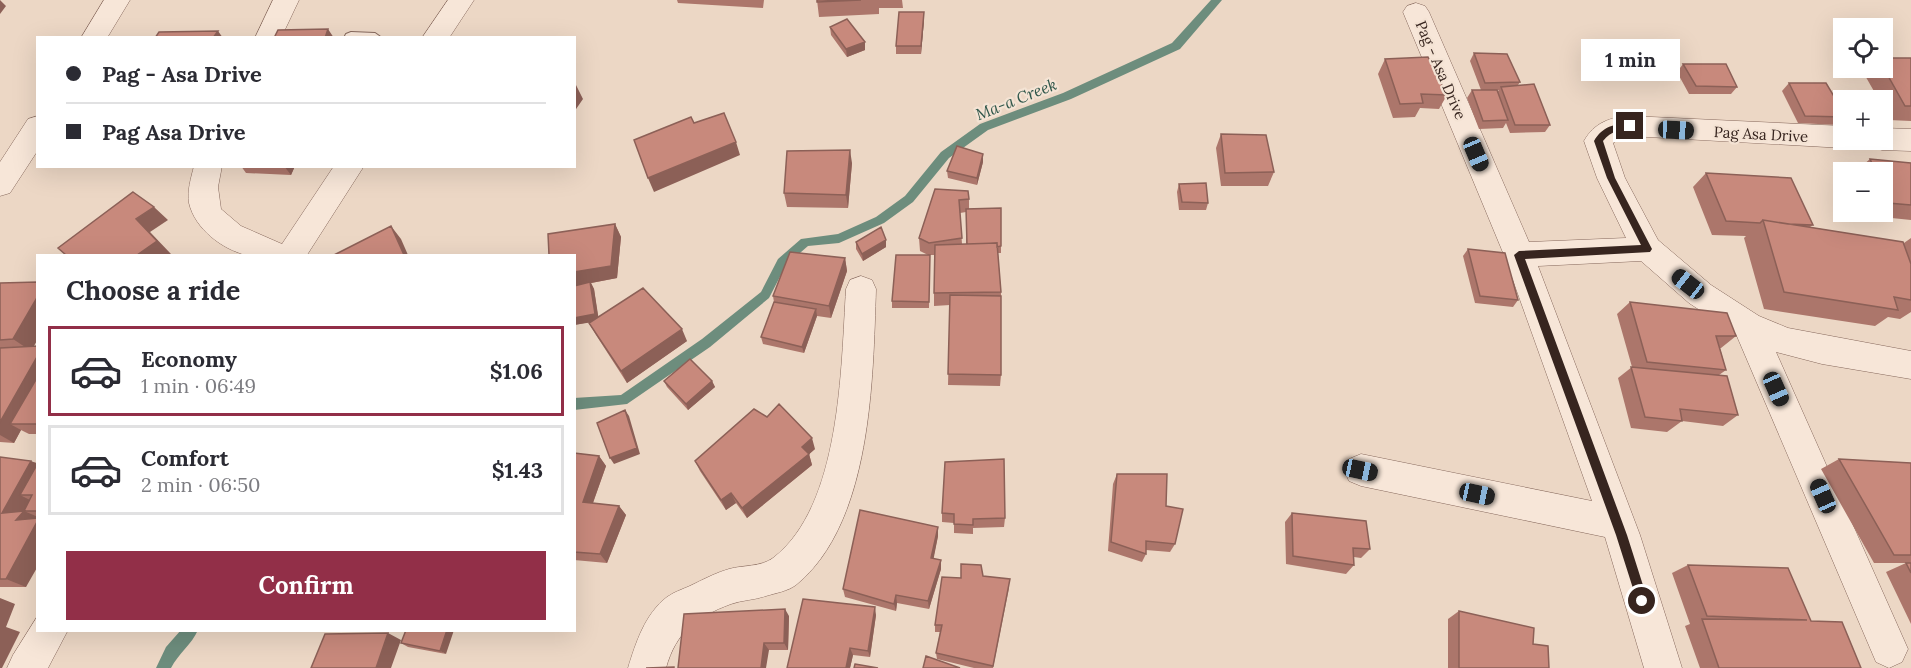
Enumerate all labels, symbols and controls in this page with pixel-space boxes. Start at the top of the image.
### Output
street label: Pag - Asa Drive [1412,18,1470,122]
map controls [1833,18,1893,222]
button: locate [1833,18,1893,78]
callout: 1 min [1580,39,1680,81]
text: 1 min [1605,47,1656,72]
text: Pag - Asa Drive [102,60,262,88]
water label: Ma-a Creek [973,74,1059,124]
button: + [1833,90,1893,150]
route end [1616,112,1643,139]
text: Pag Asa Drive [102,118,246,146]
car [1658,120,1694,140]
street label: Pag Asa Drive [1713,122,1809,146]
car [1461,134,1491,174]
button: − [1833,162,1893,222]
car [1668,266,1708,302]
text: Choose a ride [66,273,240,307]
icon: car [69,344,123,398]
text: Economy [141,345,237,373]
text: $1.06 [490,357,543,385]
car [1760,369,1792,409]
text: 1 min · 06:49 [141,373,256,398]
icon: car [69,443,123,497]
text: Comfort [141,444,229,472]
text: $1.43 [492,456,543,484]
car [1341,457,1379,483]
text: 2 min · 06:50 [141,472,260,497]
car [1807,476,1839,516]
car [1458,481,1496,507]
button: Confirm [66,551,546,620]
route start [1628,587,1655,614]

